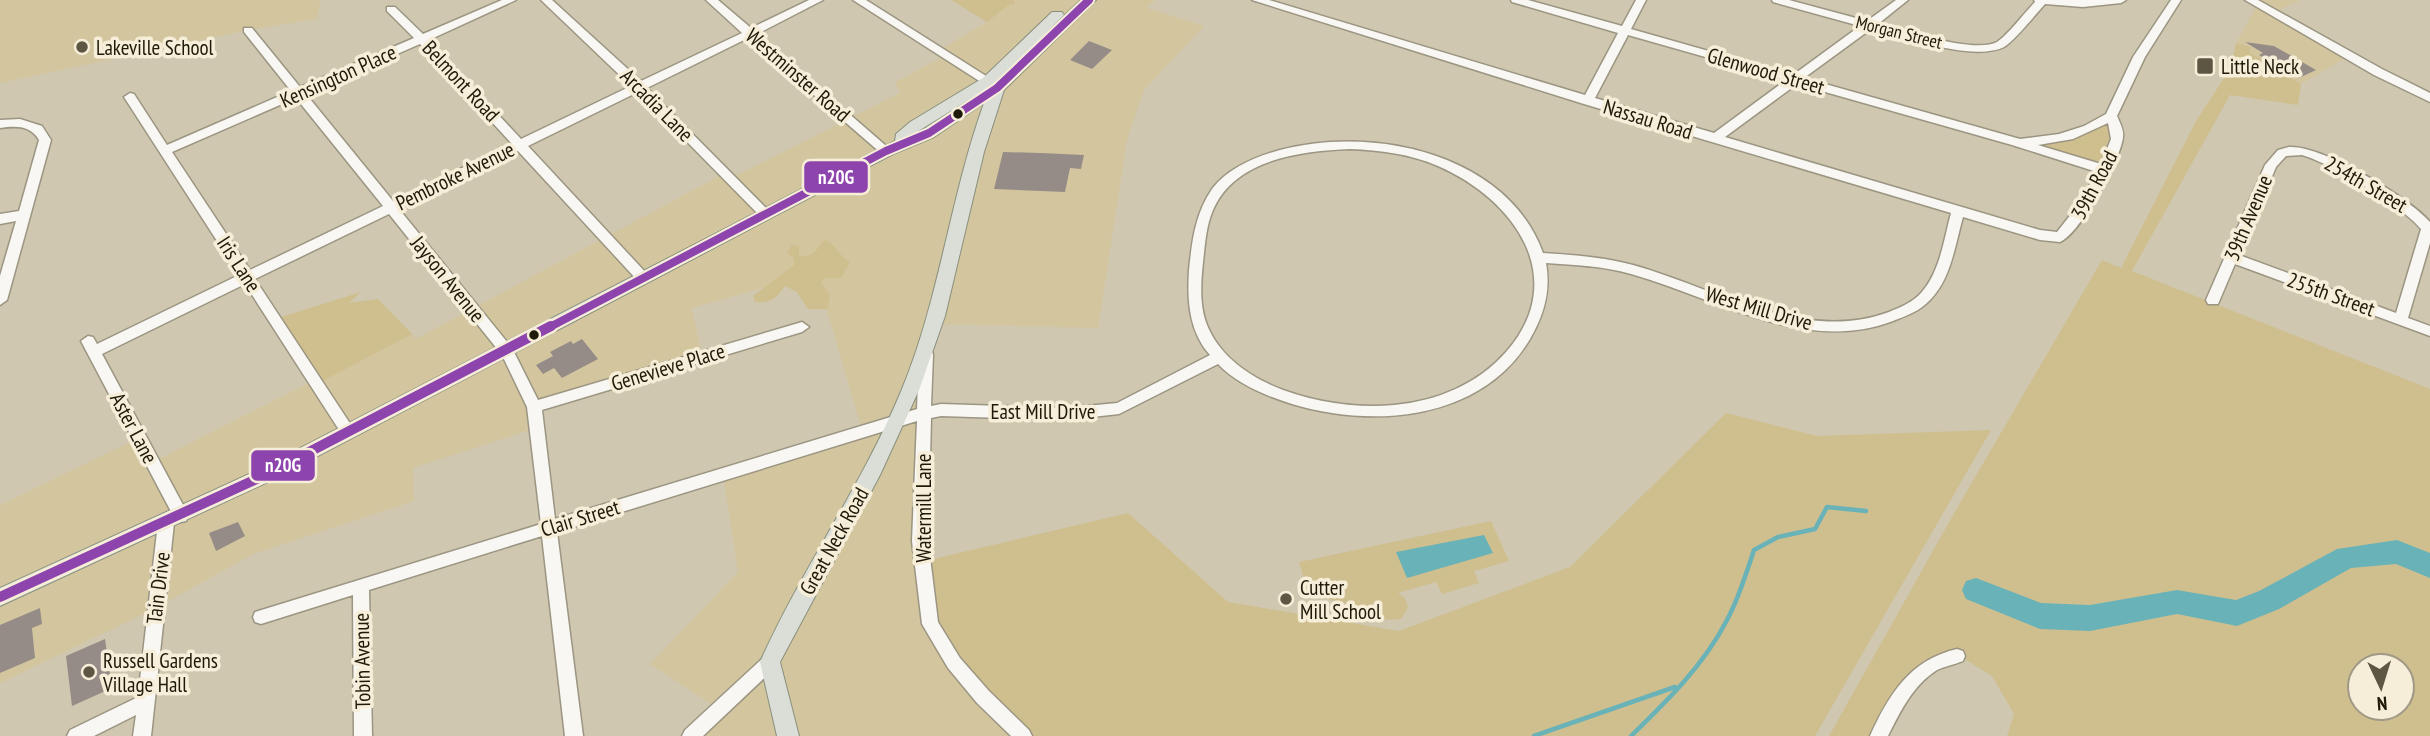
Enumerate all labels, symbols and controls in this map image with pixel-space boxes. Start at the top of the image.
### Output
street label: Morgan Street [1853,10,1945,54]
street label: Westminster Road [740,22,856,128]
place label: Lakeville School [96,34,214,61]
street label: Belmont Road [417,35,505,127]
street label: Kensington Place [276,38,400,114]
marker: Lakeville School [74,39,90,55]
street label: Glenwood Street [1704,41,1828,101]
place label: Little Neck [2221,53,2299,80]
marker: Little Neck [2195,56,2215,76]
street label: Arcadia Lane [615,63,699,147]
street label: Nassau Road [1600,93,1696,145]
unlabelled marker [951,107,965,121]
street label: Pembroke Avenue [391,136,519,216]
street label: 39th Road [2065,146,2123,224]
street label: 254th Street [2320,149,2412,219]
line badge: n20G [803,160,869,194]
text: n20G [818,165,854,189]
street label: 39th Avenue [2218,171,2278,265]
street label: Jayson Avenue [404,229,491,328]
street label: Iris Lane [211,231,267,297]
street label: 255th Street [2283,266,2379,322]
street label: West Mill Drive [1703,280,1815,336]
unlabelled marker [527,328,541,342]
street label: Genevieve Place [608,337,728,397]
street label: Aster Lane [104,388,164,468]
street label: East Mill Drive [990,398,1096,425]
line badge: n20G [250,449,316,482]
text: n20G [265,453,301,477]
street label: Watermill Lane [910,453,937,563]
street label: Great Neck Road [793,483,875,599]
street label: Clair Street [537,493,623,543]
street label: Tain Drive [140,550,176,626]
place label: Cutter Mill School [1300,574,1381,625]
marker: Cutter Mill School [1278,591,1294,607]
street label: Tobin Avenue [348,613,376,709]
place label: Russell Gardens Village Hall [102,647,218,698]
north arrow [2346,652,2416,722]
marker: Russell Gardens Village Hall [81,664,97,680]
text: N [2376,692,2388,716]

